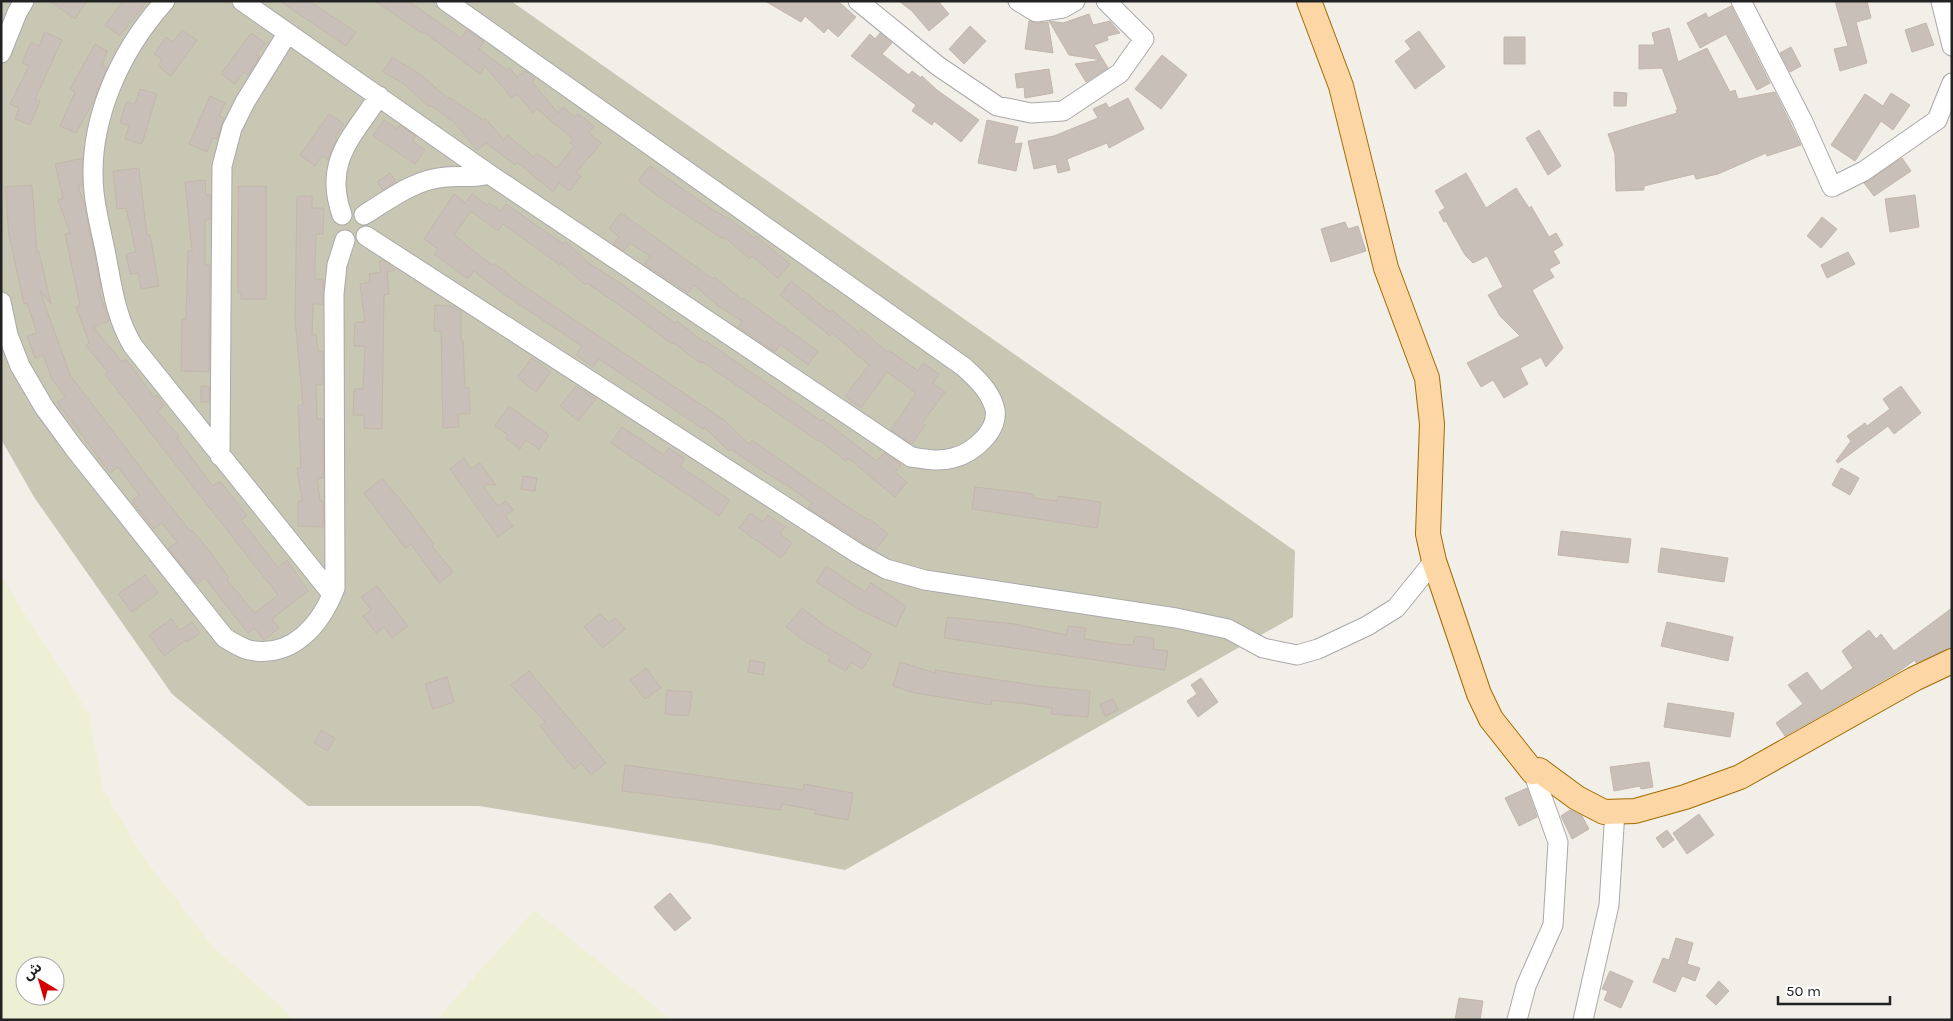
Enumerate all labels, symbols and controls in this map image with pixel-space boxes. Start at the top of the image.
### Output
north arrow [15,956,65,1006]
text: ش [20,959,45,984]
scale bar [1778,974,1890,1006]
text: 50 m [1786,982,1821,1000]

